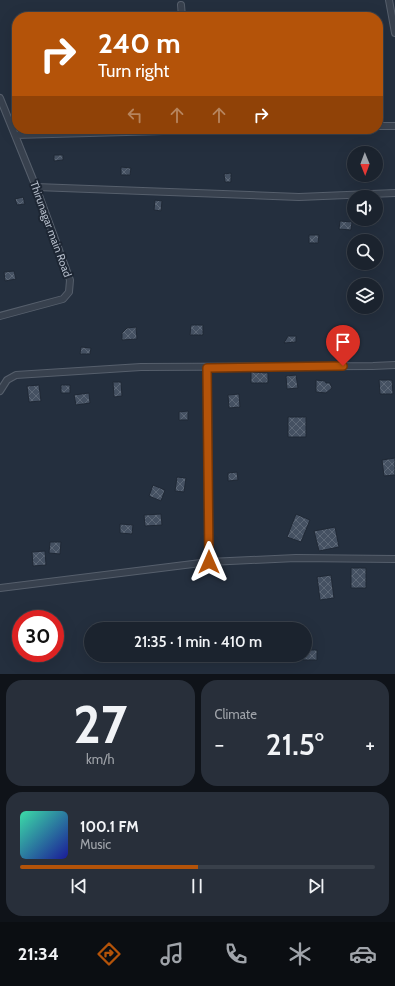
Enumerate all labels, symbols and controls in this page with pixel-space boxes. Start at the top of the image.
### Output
text: 240 m [98,26,181,60]
icon: right [32,28,84,80]
text: Turn right [98,60,169,82]
icon: left [124,104,146,126]
icon: ahead [166,104,188,126]
icon: ahead [208,104,230,126]
icon: right [250,104,272,126]
north arrow [347,146,383,182]
map controls [347,146,383,314]
street label: Thirunagar main Road [27,179,75,279]
button: sound [347,190,383,226]
button: search [347,234,383,270]
button: layers [347,278,383,314]
pin [326,325,360,366]
icon: arrive [332,331,354,353]
position arrow [188,541,230,583]
speed limit sign: 30 [12,610,64,662]
text: 21:35 · 1 min · 410 m [134,633,262,651]
text: 27 [73,693,127,756]
text: Climate [215,706,257,722]
text: 21.5° [266,726,324,763]
text: − [215,731,224,758]
text: + [365,731,375,758]
text: km/h [86,751,114,767]
text: 100.1 FM [80,818,139,836]
text: Music [80,836,111,852]
icon: previous [68,875,90,897]
icon: pause [186,875,208,897]
icon: next [305,875,327,897]
icon: directions [95,940,123,968]
icon: music [158,940,186,968]
icon: phone [222,940,250,968]
icon: climate [286,940,314,968]
icon: car [349,940,377,968]
text: 21:34 [18,943,59,965]

